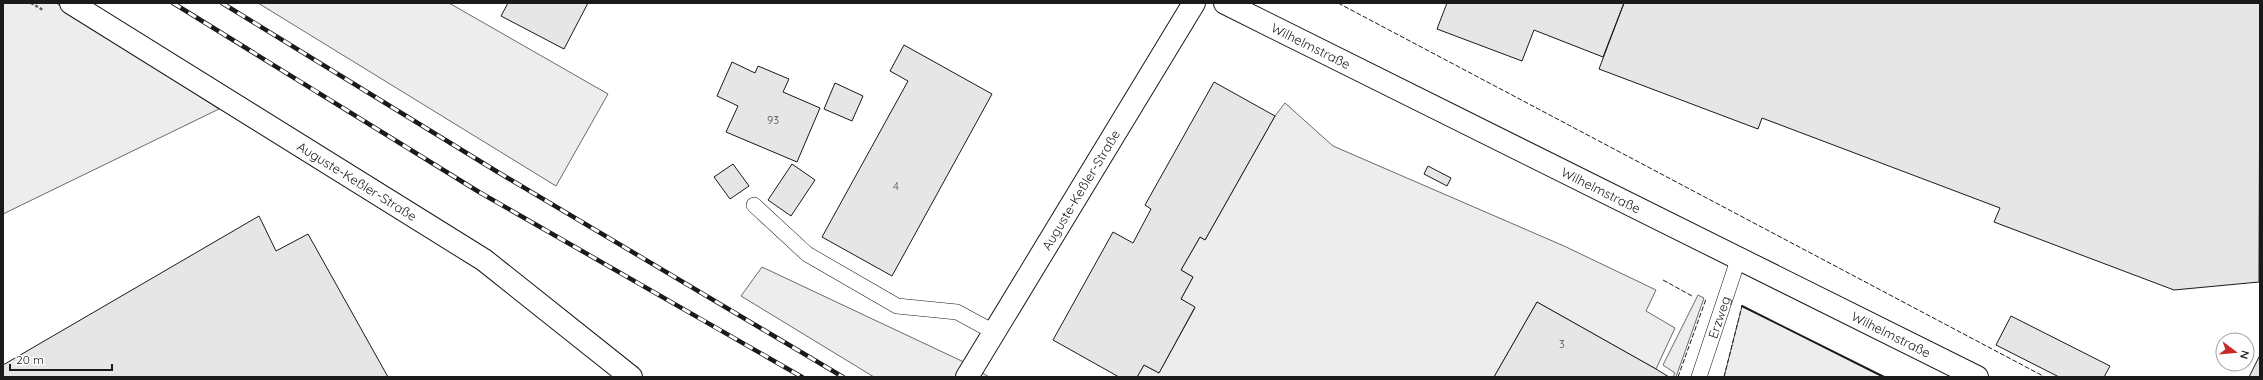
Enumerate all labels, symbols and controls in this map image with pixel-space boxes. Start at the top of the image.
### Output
street label: Wilhelmstraße [1269,19,1353,72]
house number: 93 [767,113,779,127]
street label: Auguste-Keßler-Straße [1038,127,1123,253]
street label: Auguste-Keßler-Straße [294,138,420,224]
street label: Wilhelmstraße [1559,164,1643,216]
house number: 4 [893,179,899,193]
street label: Erzweg [1704,294,1733,341]
street label: Wilhelmstraße [1849,308,1933,361]
north arrow [2215,332,2255,372]
house number: 3 [1559,337,1565,351]
scale bar [10,346,112,372]
text: N [2237,349,2252,361]
text: 20 m [16,352,44,367]

